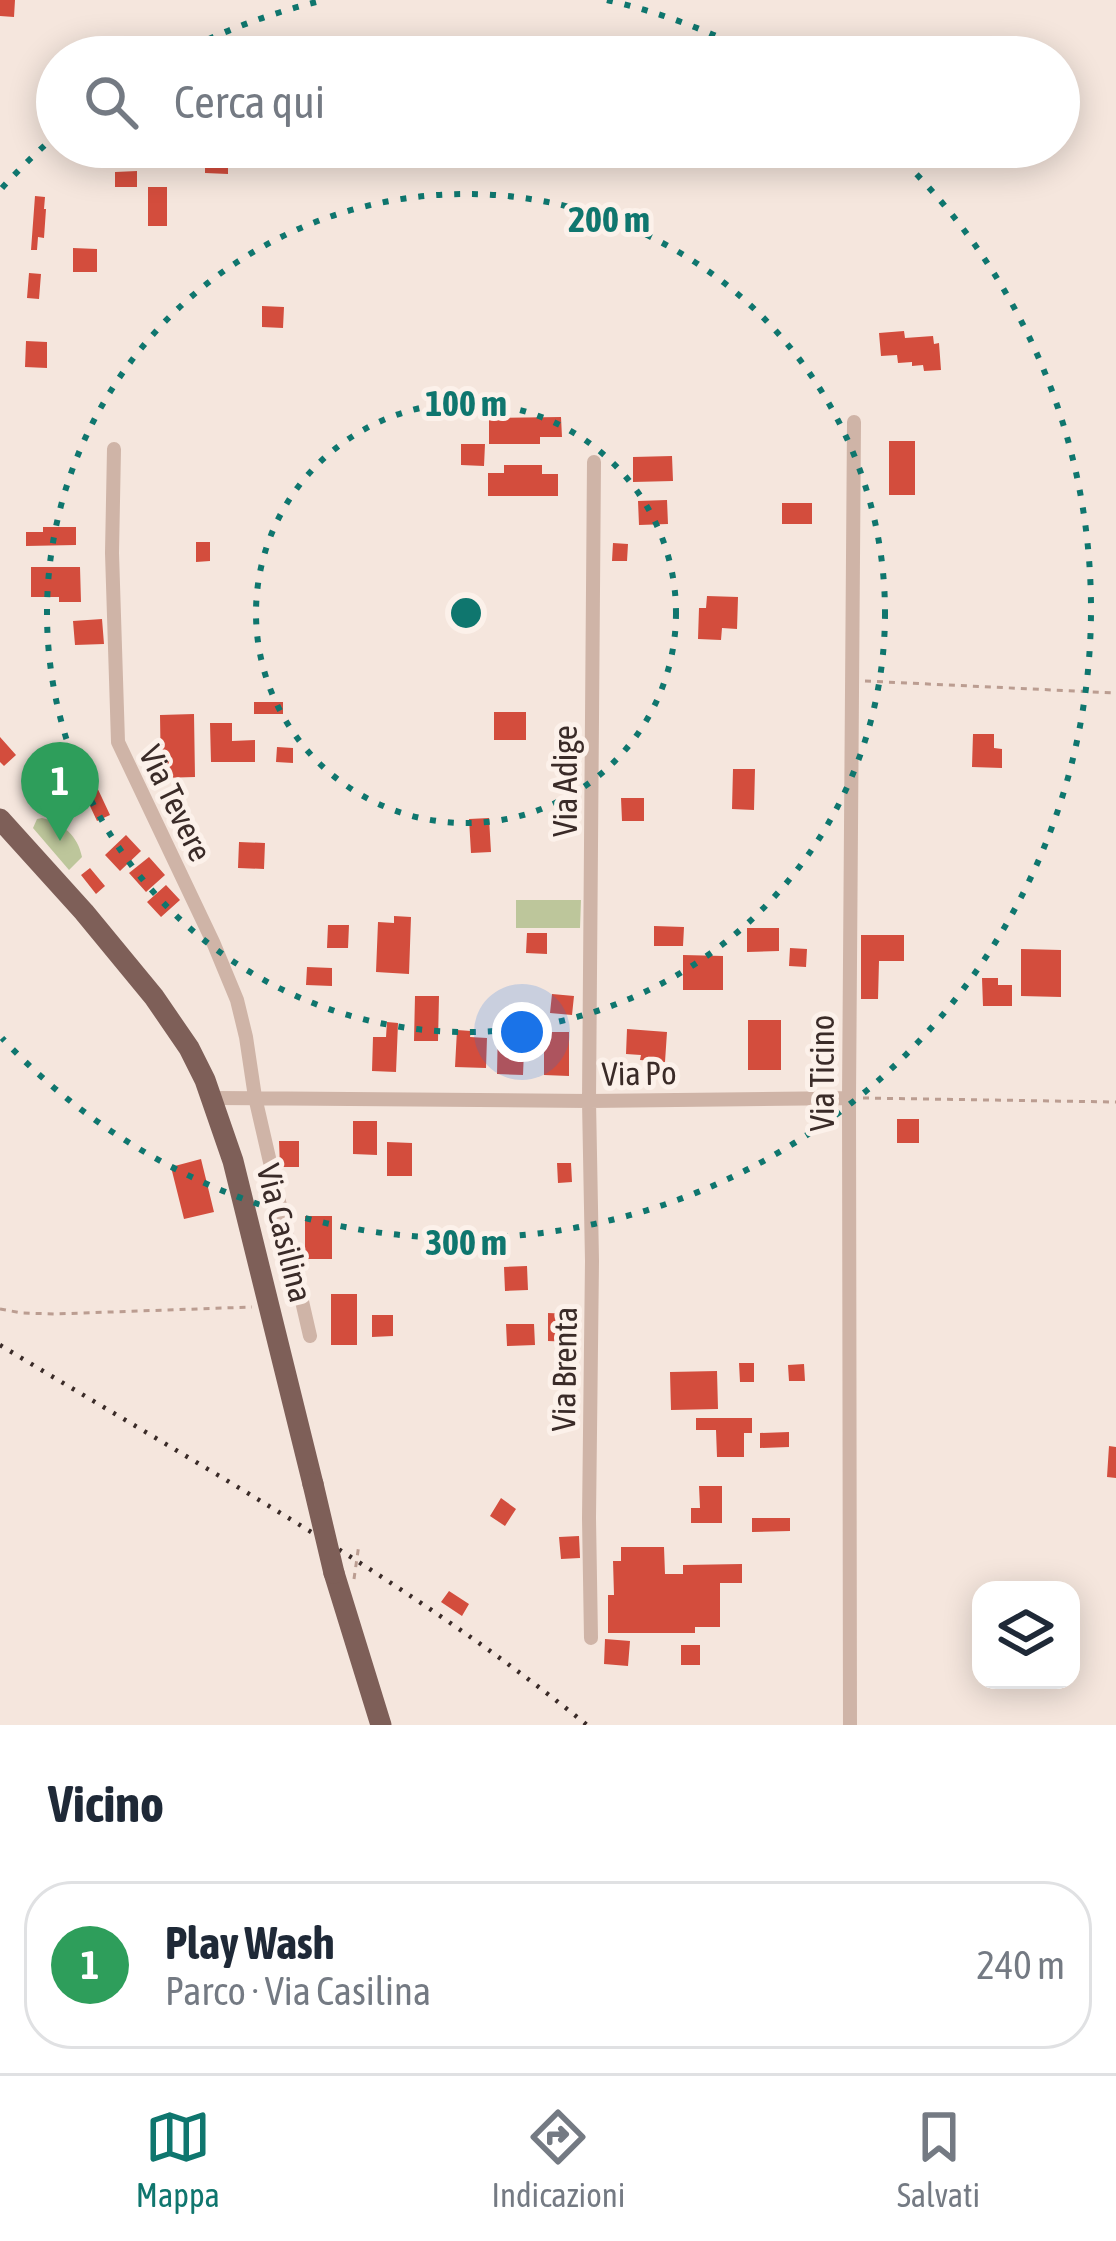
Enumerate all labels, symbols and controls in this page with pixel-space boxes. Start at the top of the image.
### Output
search box [36,36,1080,168]
icon: search [78,69,144,135]
text: Cerca qui [174,76,325,128]
text: 200 m [568,198,650,240]
text: 100 m [425,382,507,424]
centre of rings [445,592,487,634]
street label: Via Adige [546,725,584,837]
street label: Via Tevere [132,739,220,867]
pin: 1 [21,742,99,841]
your location [492,1002,552,1062]
street label: Via Ticino [803,1015,841,1131]
street label: Via Po [601,1053,677,1093]
street label: Via Casilina [250,1160,320,1306]
text: 300 m [425,1221,507,1263]
street label: Via Brenta [544,1306,584,1432]
map controls [972,1581,1080,1689]
button: layers [972,1581,1080,1689]
text: Vicino [48,1774,164,1833]
text: Play Wash [165,1917,335,1969]
text: 1 [81,1943,99,1987]
text: 240 m [977,1943,1065,1987]
text: Parco · Via Casilina [165,1969,431,2013]
tab: Mappa [136,2104,220,2214]
tab: Indicazioni [491,2104,625,2214]
tab: Salvati [897,2104,980,2214]

